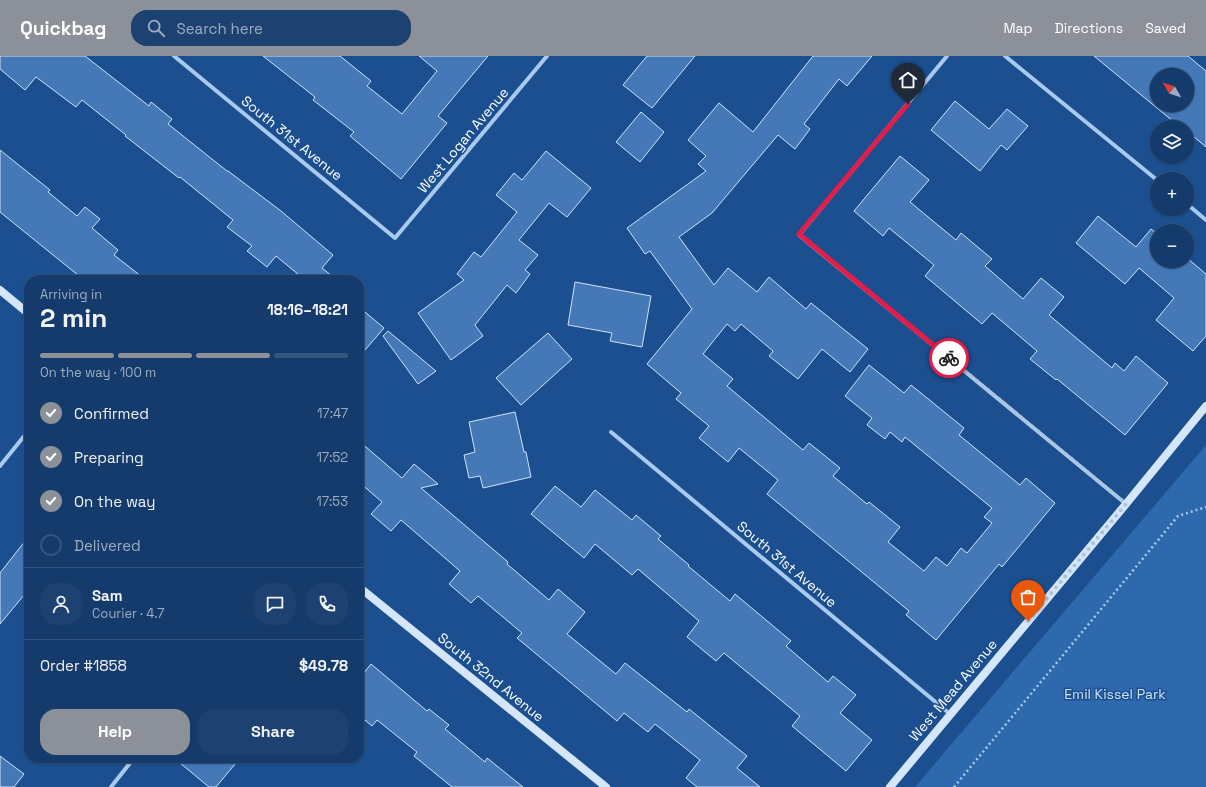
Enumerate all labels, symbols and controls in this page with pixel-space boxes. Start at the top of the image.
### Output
search box [131,10,411,46]
text: Quickbag [20,16,107,41]
icon: search [145,17,167,39]
text: Search here [177,19,263,38]
text: Map [1003,19,1033,37]
text: Directions [1055,19,1123,37]
text: Saved [1145,19,1186,37]
pin [891,63,925,104]
north arrow [1150,68,1194,112]
map controls [1150,68,1194,268]
icon: home [897,69,919,91]
street label: West Logan Avenue [414,84,512,196]
street label: South 31st Avenue [238,92,346,184]
button: layers [1150,120,1194,164]
button: + [1150,172,1194,216]
button: − [1150,224,1194,268]
text: Arriving in [40,286,102,303]
text: 18:16–18:21 [267,300,348,319]
text: 2 min [40,301,107,335]
courier [929,338,969,378]
icon: bike [938,347,960,369]
text: On the way · 100 m [40,364,156,381]
icon: check [40,402,62,424]
text: Confirmed [74,404,149,423]
text: 17:47 [317,405,348,422]
icon: check [40,446,62,468]
text: Preparing [74,448,144,467]
text: 17:52 [316,449,348,466]
icon: check [40,490,62,512]
text: On the way [74,492,155,511]
text: 17:53 [316,493,348,510]
street label: South 31st Avenue [733,517,841,611]
text: Delivered [74,536,141,555]
pin [1011,580,1045,621]
button: person [40,583,82,625]
button: chat [254,583,296,625]
button: phone [306,583,348,625]
text: Sam [92,586,123,605]
icon: bag [1017,586,1039,608]
text: Courier · 4.7 [92,605,164,622]
street label: South 32nd Avenue [434,629,548,725]
street label: West Mead Avenue [905,635,1001,745]
text: Order #1858 [40,656,127,675]
text: $49.78 [299,656,348,675]
park label: Emil Kissel Park [1064,685,1166,703]
button: Help [40,709,190,755]
button: Share [198,709,348,755]

